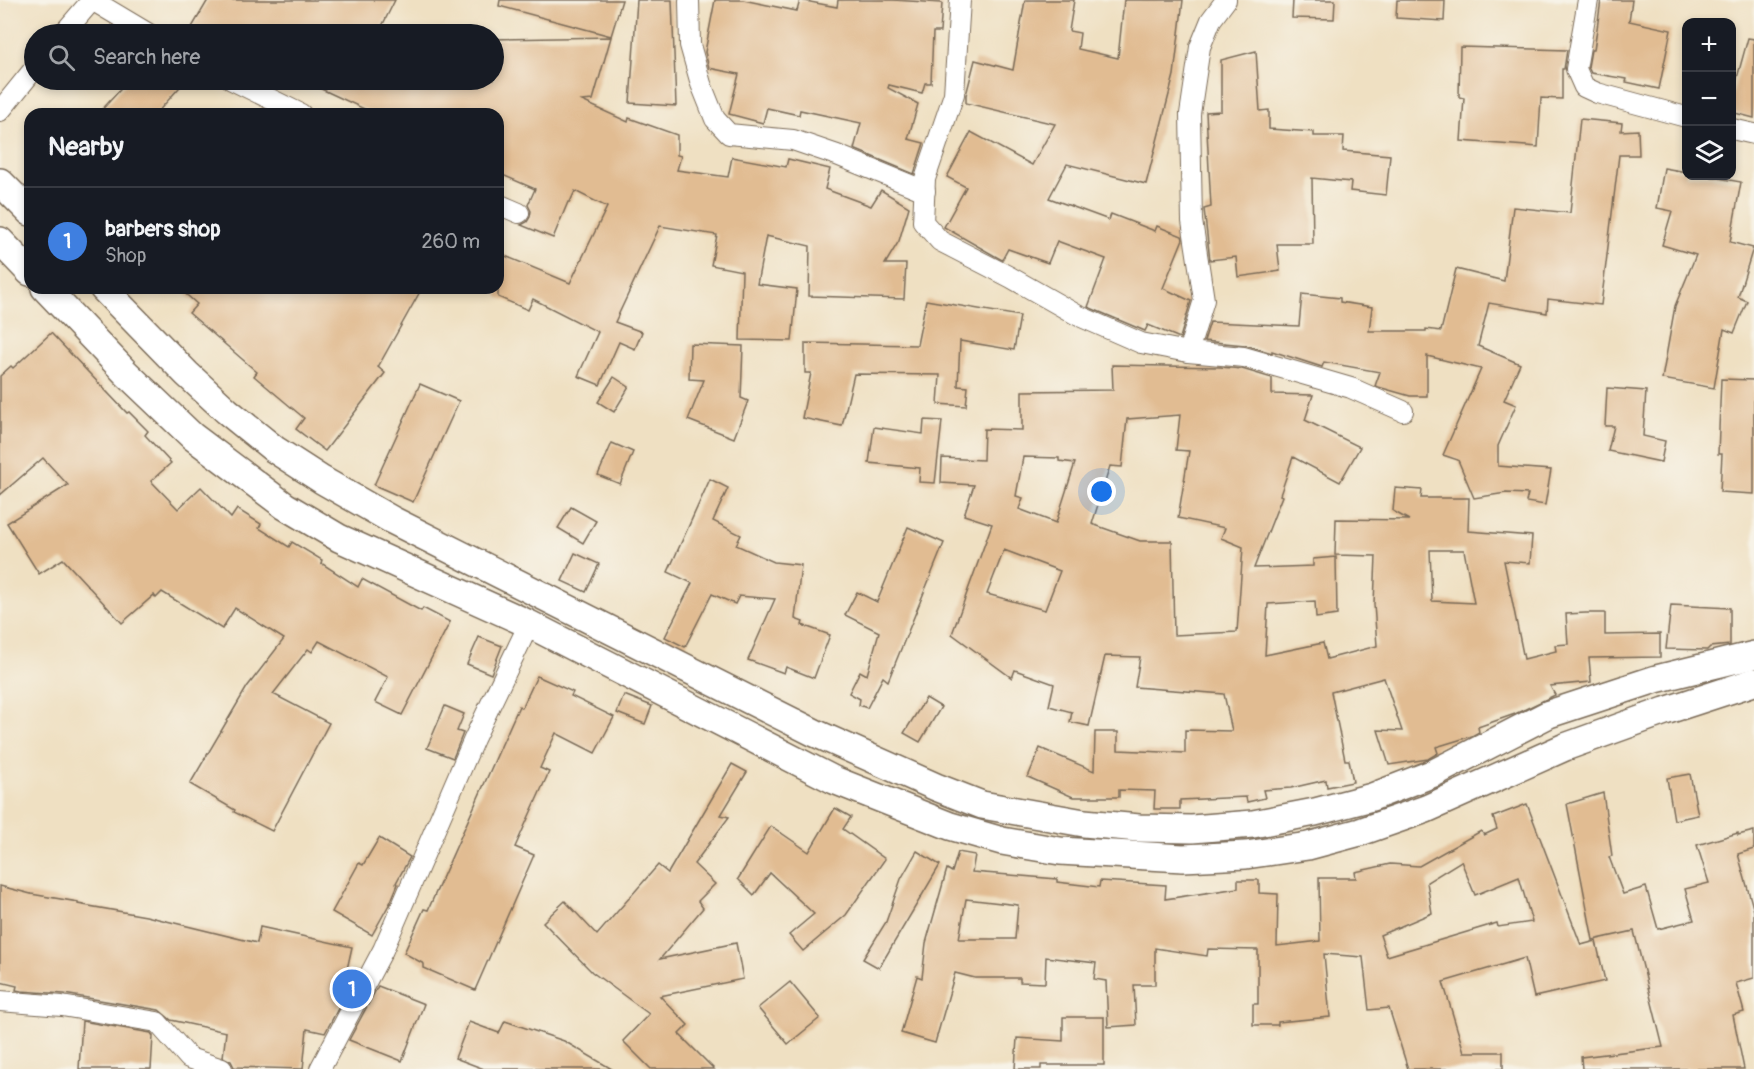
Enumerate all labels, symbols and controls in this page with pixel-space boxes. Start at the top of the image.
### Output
map controls [1682,18,1736,180]
button: + [1682,18,1736,72]
search box [24,24,504,90]
icon: search [45,41,78,74]
text: Search here [93,43,200,71]
button: − [1682,72,1736,126]
button: layers [1682,126,1736,180]
text: Nearby [48,131,124,163]
text: barbers shop [105,215,221,243]
text: 1 [64,229,71,254]
text: 260 m [421,229,480,254]
text: Shop [105,243,146,268]
your location [1087,477,1116,506]
pin: 1 [332,966,372,1012]

